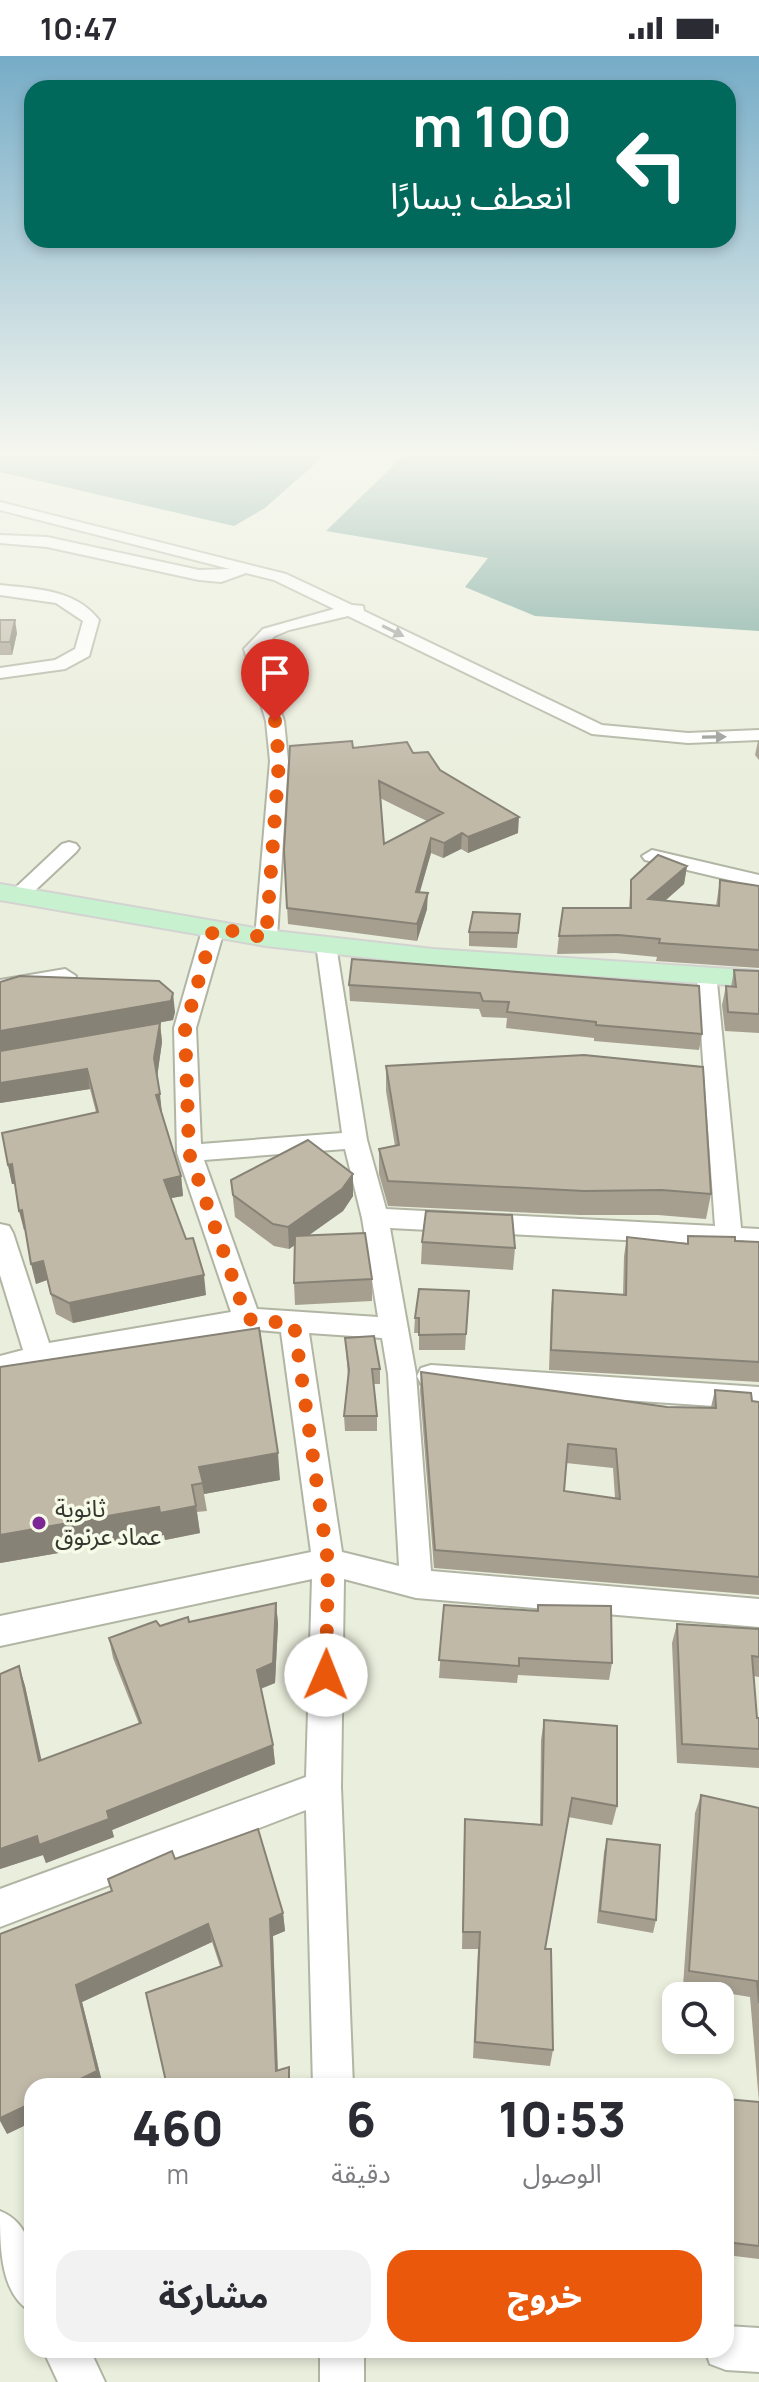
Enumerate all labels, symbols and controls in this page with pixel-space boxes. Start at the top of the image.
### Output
text: 10:47 [40,8,117,49]
text: 100 m [412,87,572,164]
icon: left [600,112,704,216]
text: انعطف يسارًا [390,171,572,220]
one-way arrow [381,625,404,638]
pin [241,639,309,721]
icon: arrive [253,651,297,695]
one-way arrow [702,731,727,743]
place label: ثانوية عماد عرنوق [55,1491,161,1552]
marker: ثانوية عماد عرنوق [30,1514,48,1532]
position arrow [284,1633,368,1717]
map controls [662,1982,734,2054]
button: search [662,1982,734,2054]
text: 6 [346,2086,376,2151]
text: 10:53 [498,2086,626,2151]
text: 460 [132,2095,224,2160]
text: دقيقة [331,2155,391,2191]
text: الوصول [523,2155,602,2191]
text: m [167,2156,189,2192]
button: مشاركة [56,2250,371,2342]
button: خروج [387,2250,702,2342]

